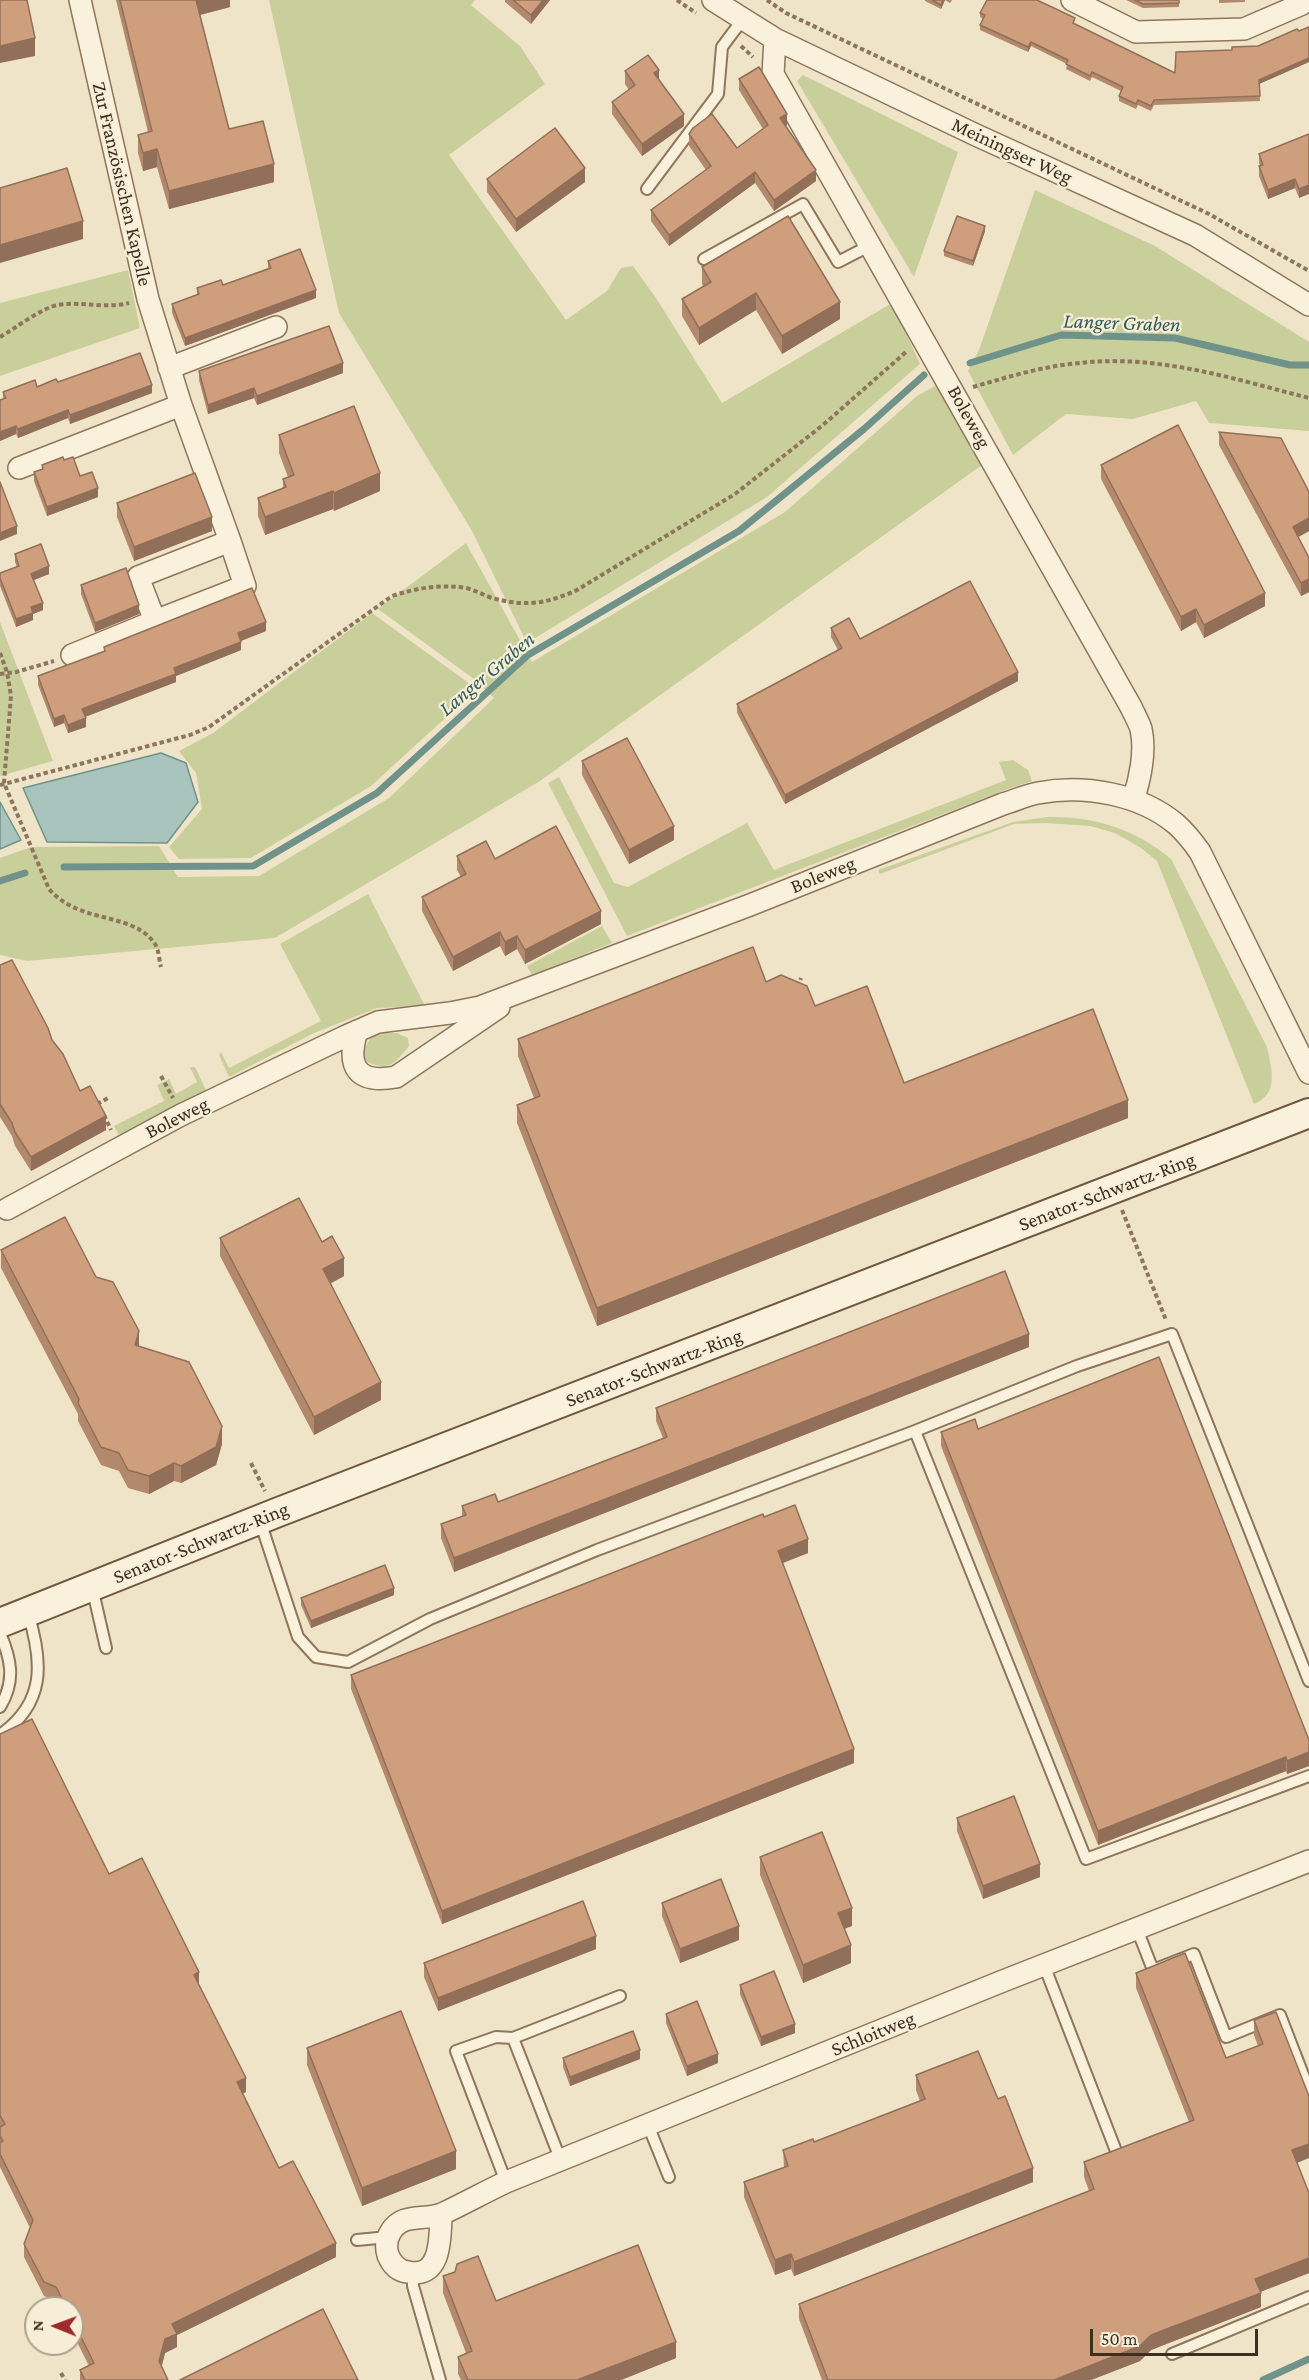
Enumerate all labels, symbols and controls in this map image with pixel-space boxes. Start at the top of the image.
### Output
street label: Zur Französischen Kapelle [87,80,157,288]
street label: Meiningser Weg [948,113,1076,189]
water label: Langer Graben [1063,308,1181,338]
street label: Boleweg [942,382,996,452]
water label: Langer Graben [434,627,540,721]
street label: Boleweg [787,851,859,899]
street label: Boleweg [141,1092,213,1144]
street label: Senator-Schwartz-Ring [1015,1147,1199,1237]
street label: Senator-Schwartz-Ring [562,1323,746,1413]
street label: Senator-Schwartz-Ring [110,1497,292,1589]
street label: Schloitweg [828,2006,918,2062]
north arrow [24,2296,84,2356]
scale bar [1093,2317,1261,2355]
text: N [29,2320,46,2331]
text: 50 m [1101,2329,1138,2349]

